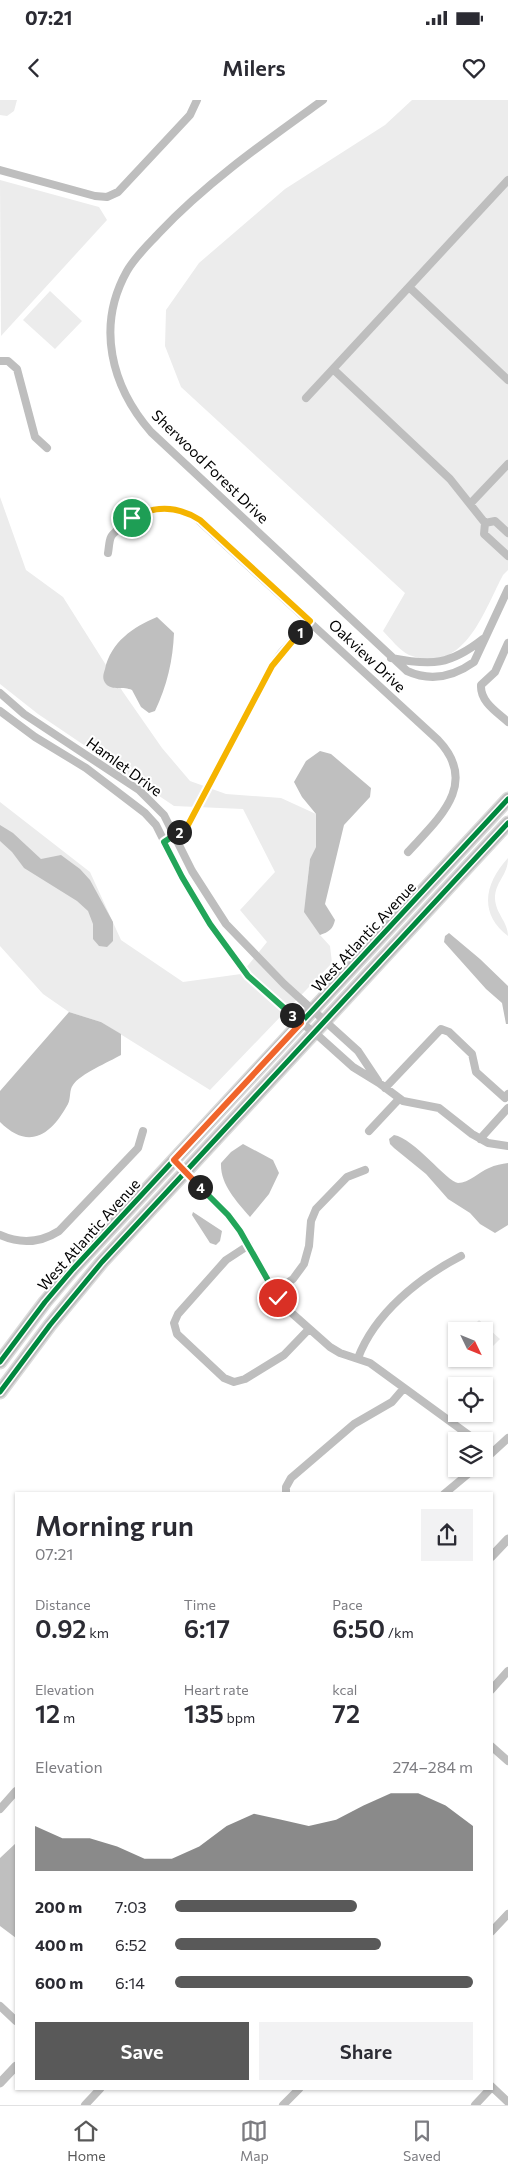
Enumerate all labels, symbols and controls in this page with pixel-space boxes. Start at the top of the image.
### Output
text: 07:21 [25,6,72,29]
icon: back [20,54,48,82]
text: Milers [222,54,286,81]
icon: heart [460,54,488,82]
street label: Sherwood Forest Drive [149,406,273,527]
pin [111,497,153,539]
icon: arrive [118,504,146,532]
street label: Oakview Drive [325,615,410,696]
pin: 1 [288,620,312,644]
text: 1 [297,624,304,641]
street label: Hamlet Drive [83,733,166,800]
pin: 2 [166,820,192,844]
text: 2 [176,824,183,841]
street label: West Atlantic Avenue [307,877,419,995]
pin: 3 [280,1002,304,1028]
text: 3 [288,1007,297,1024]
pin: 4 [188,1174,212,1200]
street label: West Atlantic Avenue [33,1175,143,1294]
text: 4 [196,1179,205,1196]
pin [257,1277,299,1319]
icon: check [264,1284,292,1312]
north arrow [448,1322,492,1368]
map controls [448,1322,493,1477]
button: locate [448,1377,493,1422]
button: layers [448,1432,493,1477]
text: Morning run [35,1508,194,1542]
button: share [421,1509,473,1561]
text: 07:21 [35,1544,73,1563]
text: Distance [35,1596,91,1613]
text: Time [184,1596,216,1613]
text: Pace [332,1596,363,1613]
text: 0.92 [35,1613,86,1643]
text: 6:17 [184,1613,230,1643]
text: 6:50 [332,1613,385,1643]
text: km [86,1624,109,1641]
text: /km [385,1624,414,1641]
text: Elevation [35,1681,94,1698]
text: Heart rate [184,1681,249,1698]
text: kcal [332,1681,357,1698]
text: 12 [35,1698,60,1728]
text: 135 [184,1698,224,1728]
text: 72 [332,1698,360,1728]
text: m [60,1709,75,1726]
text: bpm [224,1709,255,1726]
text: Elevation [35,1757,103,1776]
text: 274–284 m [392,1757,473,1776]
text: 200 m [35,1897,82,1916]
text: 7:03 [115,1897,147,1916]
text: 400 m [35,1935,83,1954]
text: 6:52 [115,1935,147,1954]
text: 600 m [35,1973,83,1992]
text: 6:14 [115,1973,145,1992]
button: Save [35,2022,249,2080]
button: Share [259,2022,473,2080]
tab: Home [67,2117,106,2164]
tab: Map [240,2117,269,2164]
tab: Saved [403,2117,441,2164]

